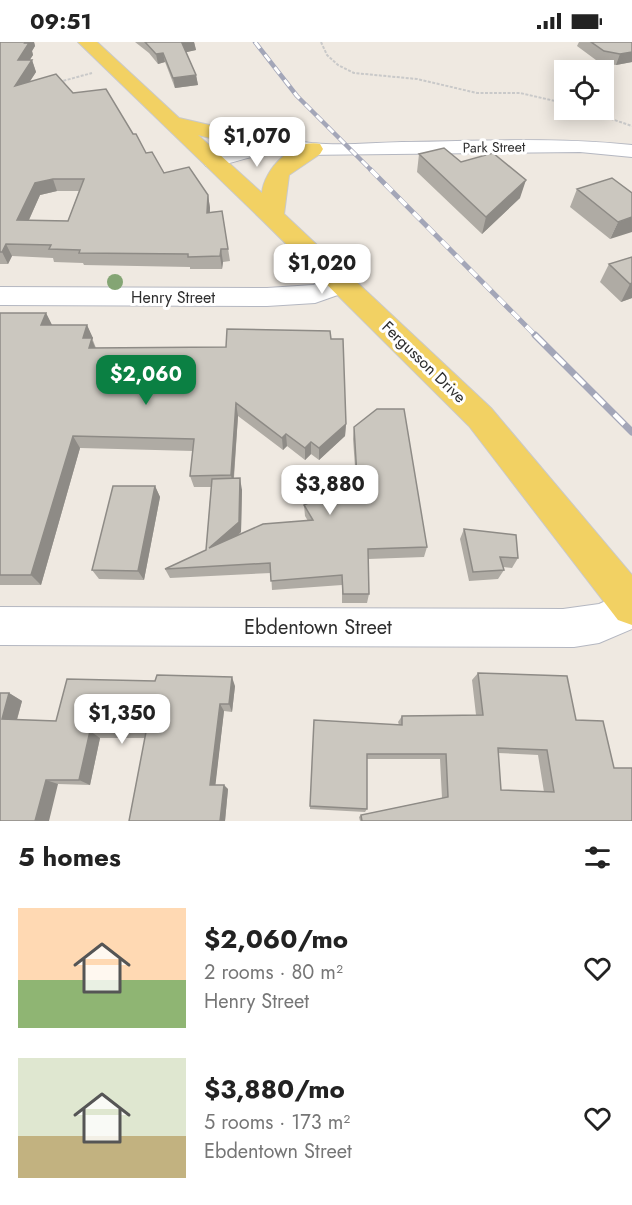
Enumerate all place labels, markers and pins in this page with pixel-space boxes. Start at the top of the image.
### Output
pin: $1,070 [208,117,306,168]
pin: $1,020 [273,244,371,295]
pin: $2,060 [97,355,195,406]
pin: $3,880 [281,465,379,516]
pin: $1,350 [73,694,171,745]

